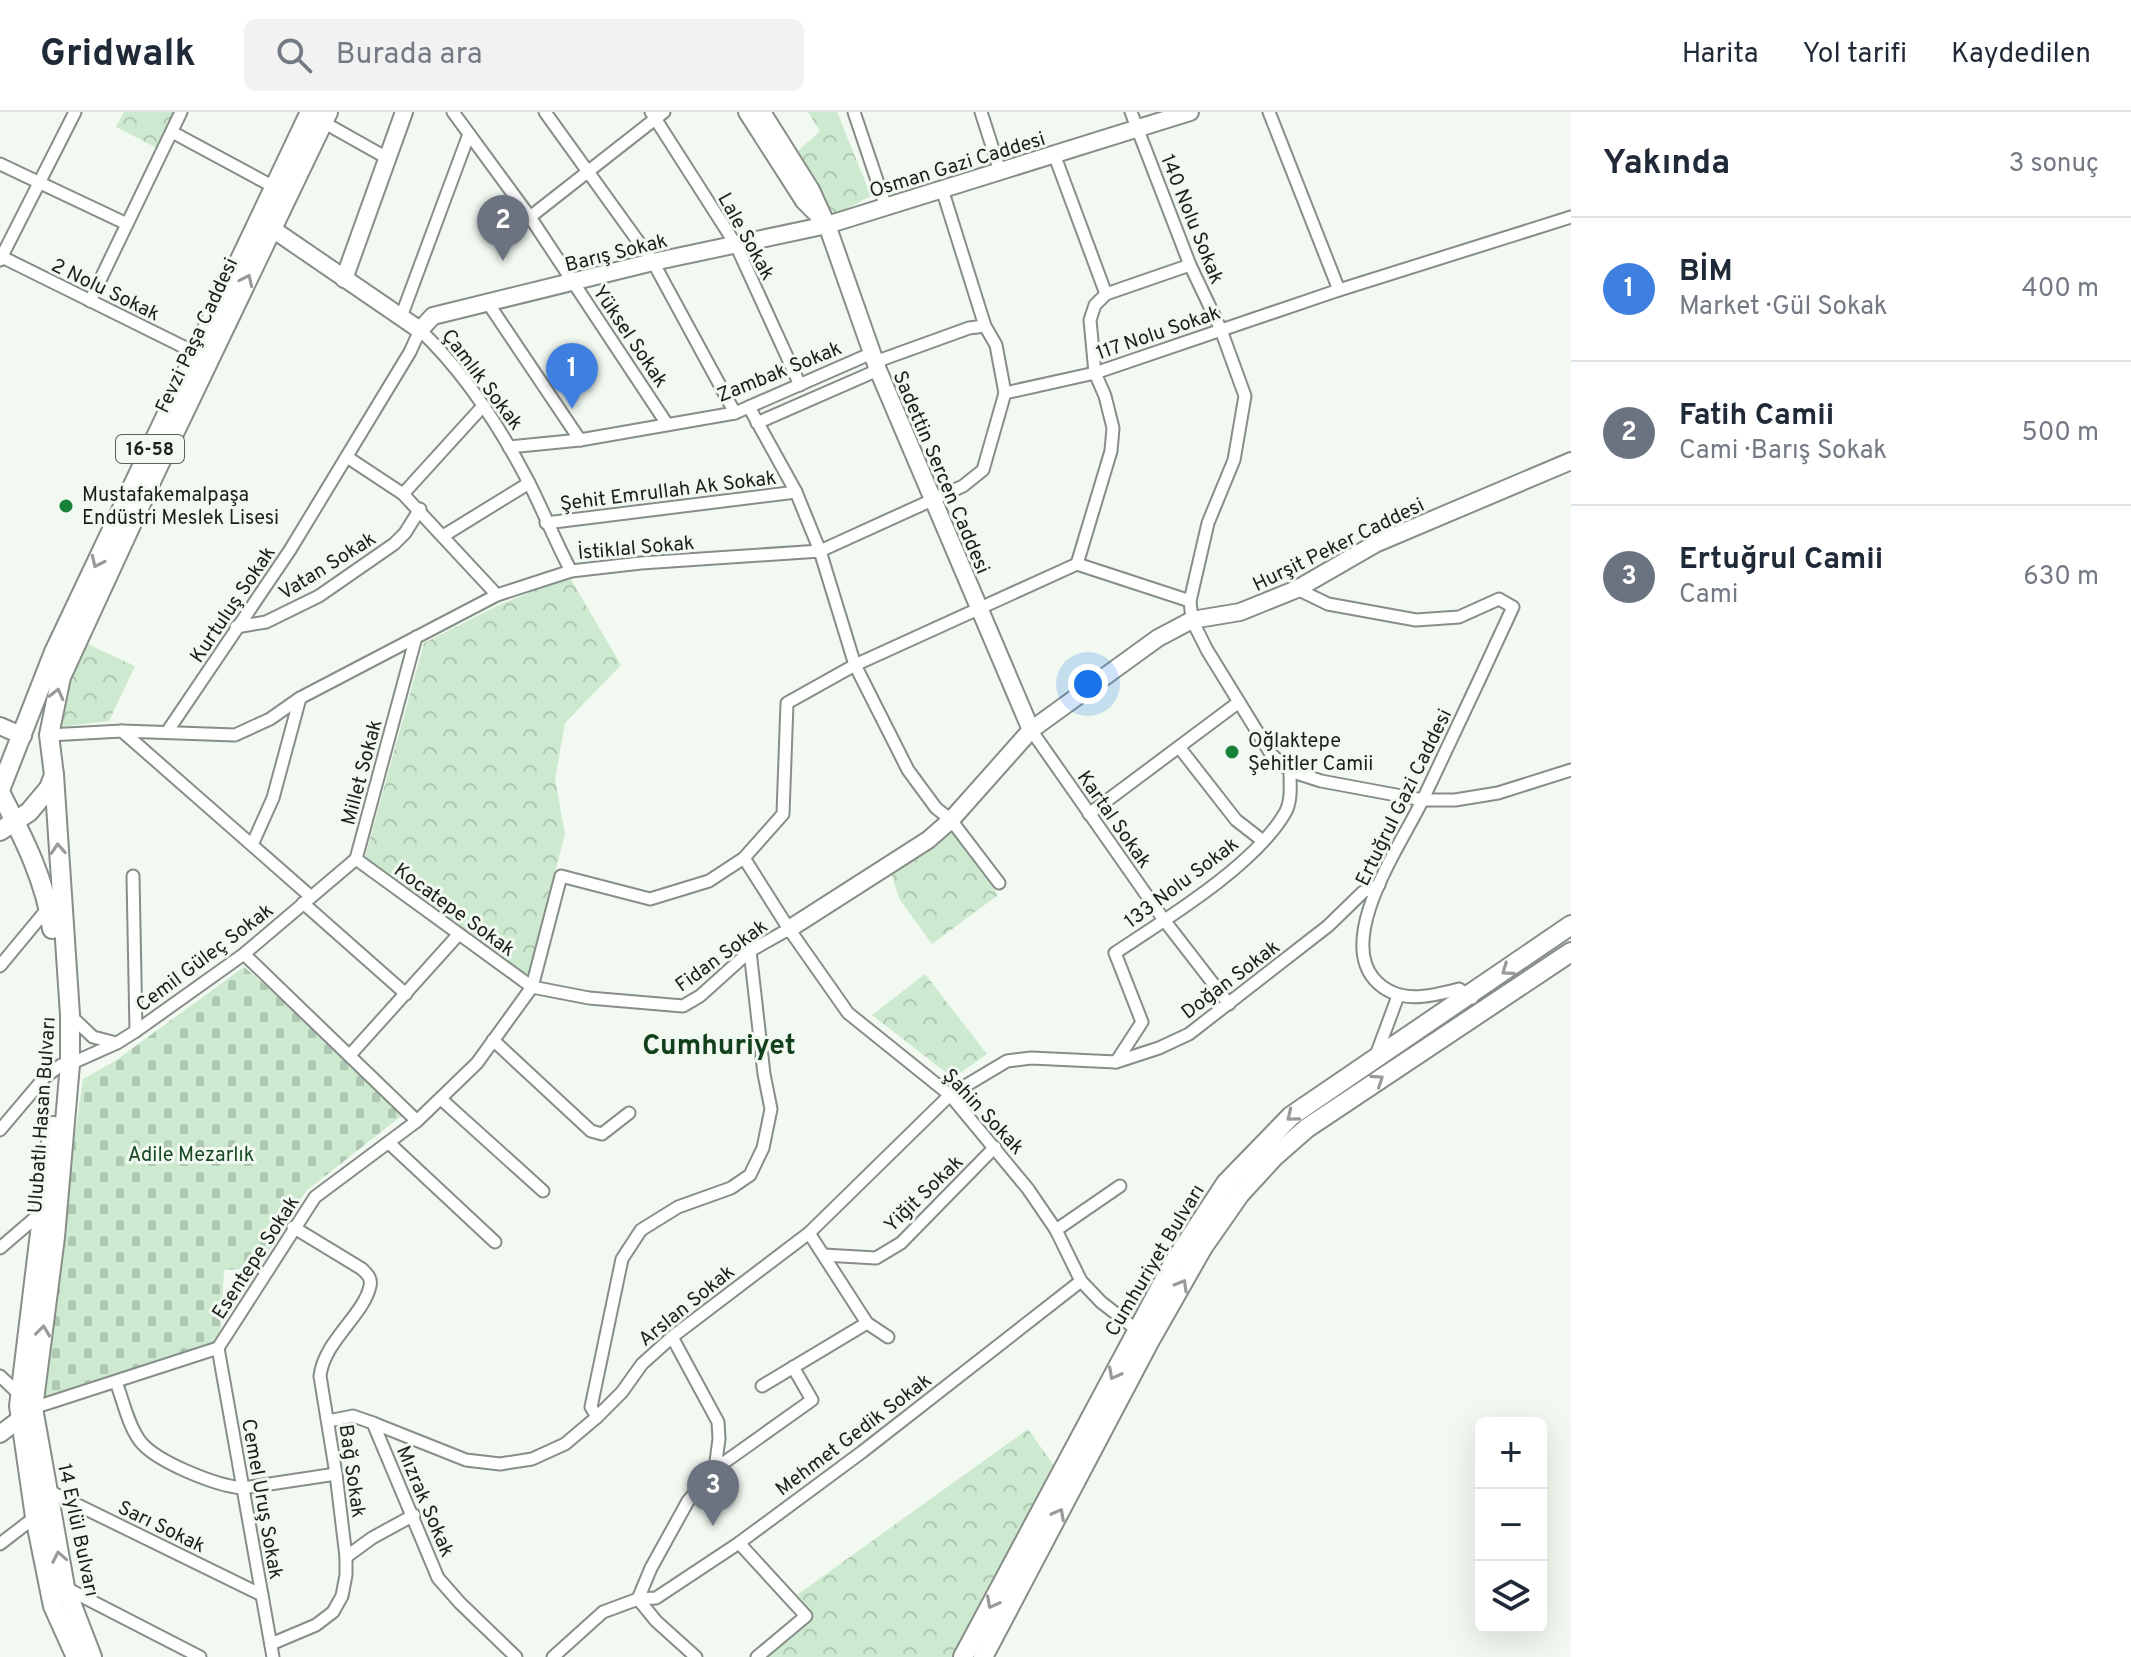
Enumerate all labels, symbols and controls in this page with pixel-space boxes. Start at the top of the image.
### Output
search box [244,19,804,91]
text: Gridwalk [40,31,196,80]
icon: search [272,33,316,77]
text: Burada ara [336,37,483,74]
text: Harita [1682,37,1758,73]
text: Yol tarifi [1802,37,1907,73]
text: Kaydedilen [1951,37,2091,73]
street label: Osman Gazi Caddesi [866,127,1049,205]
text: Yakında [1603,143,1730,186]
text: 3 sonuç [2009,148,2099,181]
street label: 140 Nolu Sokak [1153,151,1229,288]
street label: Lale Sokak [711,188,780,285]
pin: 2 [477,195,529,261]
street label: Barış Sokak [562,229,671,279]
street label: 2 Nolu Sokak [47,253,164,328]
street label: Fevzi Paşa Caddesi [150,254,245,418]
text: BİM [1679,254,1733,291]
text: 1 [1624,273,1634,306]
text: 400 m [2022,273,2099,306]
one-way arrow [237,274,253,288]
street label: Yüksel Sokak [586,281,673,393]
text: Market · Gül Sokak [1679,291,1888,324]
street label: 117 Nolu Sokak [1093,300,1224,367]
street label: Çamlık Sokak [435,324,528,436]
street label: Zambak Sokak [714,336,846,410]
pin: 1 [546,343,598,409]
street label: Sadettin Sercen Caddesi [886,367,995,578]
text: Fatih Camii [1679,398,1834,435]
text: 2 [1621,417,1637,450]
text: 500 m [2022,417,2099,450]
road number: 16-58 [116,435,184,463]
text: Cami · Barış Sokak [1679,435,1887,468]
street label: Şehit Emrullah Ak Sokak [558,466,778,518]
place label: Mustafakemalpaşa Endüstri Meslek Lisesi [82,483,279,532]
street label: Hurşit Peker Caddesi [1249,493,1429,599]
marker: Mustafakemalpaşa Endüstri Meslek Lisesi [57,497,75,515]
street label: Vatan Sokak [275,527,382,607]
street label: İstiklal Sokak [577,530,696,567]
street label: Kurtuluş Sokak [185,542,282,669]
text: Ertuğrul Camii [1679,542,1883,579]
one-way arrow [90,553,106,568]
text: 3 [1621,561,1637,594]
text: 630 m [2023,561,2099,594]
text: Cami [1679,579,1738,612]
your location [1068,664,1108,704]
one-way arrow [47,688,64,702]
street label: Ertuğrul Gazi Caddesi [1351,705,1459,891]
street label: Millet Sokak [336,717,390,828]
place label: Oğlaktepe Şehitler Camii [1248,729,1373,778]
marker: Oğlaktepe Şehitler Camii [1223,743,1241,761]
street label: Kartal Sokak [1070,766,1157,874]
street label: 133 Nolu Sokak [1120,832,1245,935]
one-way arrow [50,842,67,855]
street label: Kocatepe Sokak [388,858,520,963]
street label: Cemil Güleç Sokak [131,898,279,1019]
street label: Fidan Sokak [671,914,774,999]
street label: Doğan Sokak [1177,935,1286,1026]
one-way arrow [1501,960,1515,975]
street label: Ulubatlı Hasan Bulvarı [23,1016,63,1214]
district label: Cumhuriyet [642,1029,796,1065]
street label: Şahin Sokak [936,1064,1029,1161]
one-way arrow [1370,1075,1384,1090]
one-way arrow [1287,1106,1302,1121]
park label: Adile Mezarlık [128,1143,254,1169]
street label: Yiğit Sokak [879,1150,970,1239]
street label: Cumhuriyet Bulvarı [1100,1180,1211,1342]
street label: Esentepe Sokak [207,1191,306,1325]
street label: Arslan Sokak [634,1260,741,1353]
one-way arrow [1172,1279,1188,1294]
one-way arrow [34,1324,51,1338]
one-way arrow [1108,1366,1123,1380]
street label: Mehmet Gedik Sokak [771,1368,938,1503]
street label: Cemel Uruş Sokak [234,1417,288,1582]
map controls [1475,1417,1547,1633]
button: + [1475,1417,1547,1489]
street label: Bağ Sokak [332,1423,370,1520]
street label: Mızrak Sokak [389,1442,459,1561]
pin: 3 [687,1460,739,1526]
street label: 14 Eylül Bulvarı [50,1462,104,1599]
button: − [1475,1489,1547,1561]
street label: Sarı Sokak [113,1495,209,1560]
one-way arrow [1049,1507,1064,1522]
one-way arrow [52,1550,69,1563]
button: layers [1475,1561,1547,1633]
one-way arrow [986,1595,1001,1610]

